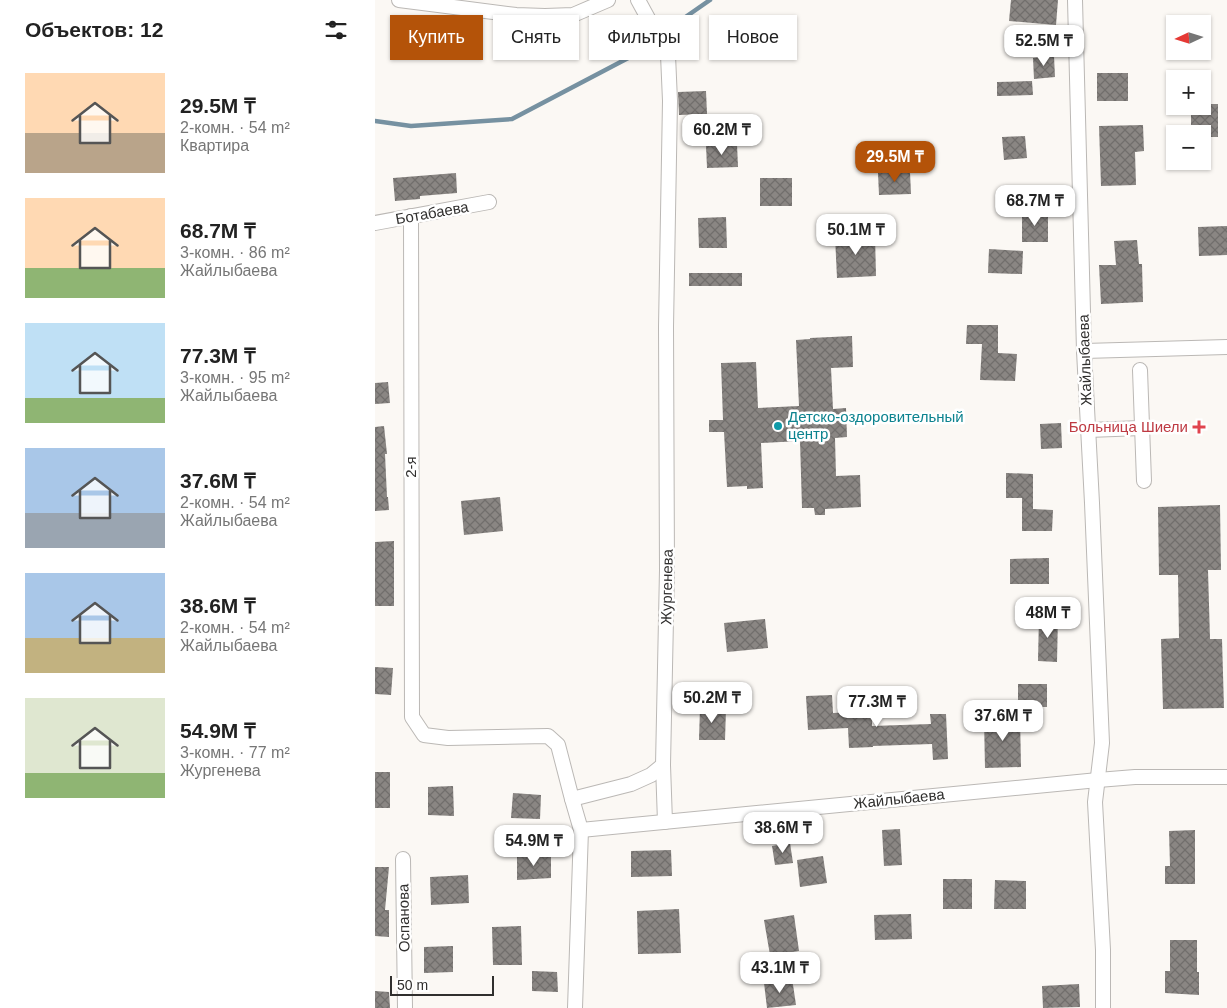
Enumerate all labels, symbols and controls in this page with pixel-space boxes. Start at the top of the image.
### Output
chip: Купить [390,15,483,60]
chip: Снять [493,15,579,60]
chip: Фильтры [589,15,699,60]
chip: Новое [709,15,797,60]
north arrow [1166,15,1211,60]
map controls [1166,15,1211,170]
icon: filters [322,16,350,44]
text: Объектов: 12 [25,18,163,41]
pin: 52.5M ₸ [998,24,1090,67]
text: 52.5M ₸ [1015,32,1073,49]
button: + [1166,70,1211,115]
icon: home [65,93,125,153]
text: 29.5M ₸ [180,94,256,117]
pin: 60.2M ₸ [676,114,768,156]
text: 2-комн. · 54 m² [180,119,290,136]
text: 60.2M ₸ [693,121,751,138]
button: − [1166,125,1211,170]
text: Квартира [180,137,249,154]
pin: 29.5M ₸ [849,140,941,183]
text: 29.5M ₸ [866,148,924,165]
pin: 68.7M ₸ [989,184,1081,227]
text: 68.7M ₸ [1006,192,1064,209]
street label: Ботабаева [394,198,470,227]
pin: 50.1M ₸ [810,214,902,256]
icon: home [65,218,125,278]
text: 68.7M ₸ [180,219,256,242]
text: 50.1M ₸ [827,221,885,238]
text: 3-комн. · 86 m² [180,244,290,261]
text: Жайлыбаева [180,262,277,279]
street label: Жайлыбаева [1074,313,1095,406]
icon: home [65,343,125,403]
text: 77.3M ₸ [180,344,256,367]
text: 3-комн. · 95 m² [180,369,290,386]
text: Жайлыбаева [180,387,277,404]
place label: Детско-оздоровительный центр [788,408,964,442]
place label: Больница Шиели [1069,418,1188,435]
marker: Детско-оздоровительный центр [772,420,784,432]
marker: Больница Шиели [1192,420,1206,434]
street label: 2-я [402,456,419,478]
icon: home [65,468,125,528]
text: 37.6M ₸ [180,469,256,492]
text: 2-комн. · 54 m² [180,494,290,511]
text: Жайлыбаева [180,512,277,529]
street label: Жургенева [657,548,676,625]
icon: home [65,593,125,653]
text: 38.6M ₸ [180,594,256,617]
pin: 48M ₸ [1013,596,1083,639]
text: 48M ₸ [1026,604,1070,621]
text: 2-комн. · 54 m² [180,619,290,636]
text: Жайлыбаева [180,637,277,654]
pin: 50.2M ₸ [666,682,758,724]
pin: 77.3M ₸ [831,686,923,728]
text: 50.2M ₸ [683,689,741,706]
text: 77.3M ₸ [848,693,906,710]
pin: 37.6M ₸ [957,700,1049,742]
text: 37.6M ₸ [974,707,1032,724]
icon: home [65,718,125,778]
text: 54.9M ₸ [180,719,256,742]
text: 3-комн. · 77 m² [180,744,290,761]
text: Жургенева [180,762,261,779]
street label: Жайлыбаева [853,785,946,812]
pin: 38.6M ₸ [737,812,829,854]
text: 38.6M ₸ [754,819,812,836]
pin: 54.9M ₸ [488,824,580,867]
text: 54.9M ₸ [505,832,563,849]
street label: Оспанова [394,883,413,952]
pin: 43.1M ₸ [734,952,826,994]
text: 43.1M ₸ [751,959,809,976]
scale bar [390,973,494,996]
text: 50 m [397,977,428,993]

